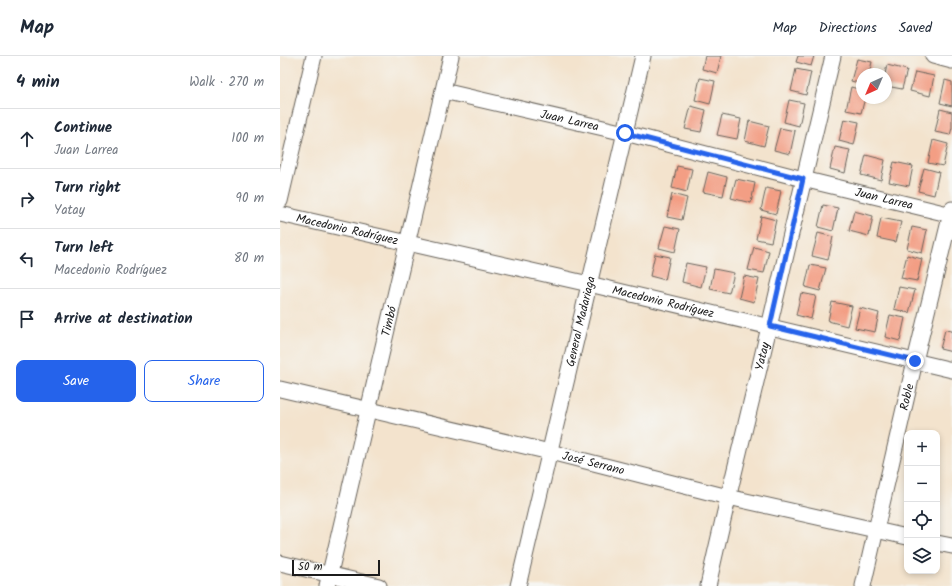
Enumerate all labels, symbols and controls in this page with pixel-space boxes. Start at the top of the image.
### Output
text: Map [20,13,54,43]
text: Map [772,17,797,39]
text: Directions [819,17,877,39]
text: Saved [899,17,932,39]
north arrow [856,68,892,104]
text: 4 min [16,69,60,96]
text: Walk · 270 m [189,72,264,93]
street label: Juan Larrea [538,105,601,137]
text: Continue [54,116,112,140]
route start [616,124,634,142]
icon: ahead [16,128,38,150]
text: 100 m [231,128,264,149]
text: Juan Larrea [54,140,118,161]
text: Turn right [54,176,121,200]
street label: Juan Larrea [853,183,915,215]
icon: right [16,188,38,210]
text: 90 m [236,188,264,209]
text: Yatay [54,200,85,221]
street label: Macedonio Rodríguez [294,209,400,251]
text: Turn left [54,236,114,260]
icon: left [16,248,38,270]
text: 80 m [234,248,264,269]
text: Macedonio Rodríguez [54,260,167,281]
street label: General Madariaga [561,274,601,369]
street label: Macedonio Rodríguez [610,281,716,323]
street label: Timbó [377,304,402,338]
text: Arrive at destination [54,307,193,331]
icon: arrive [16,308,38,330]
street label: Yatay [750,340,775,372]
route end [906,352,924,370]
button: Save [16,360,136,402]
button: Share [144,360,264,402]
street label: Roble [895,381,920,412]
map controls [904,430,940,574]
button: + [904,430,940,466]
street label: José Serrano [560,446,626,480]
button: − [904,466,940,502]
button: locate [904,502,940,538]
button: layers [904,538,940,574]
scale bar [292,558,380,577]
text: 50 m [298,558,323,576]

